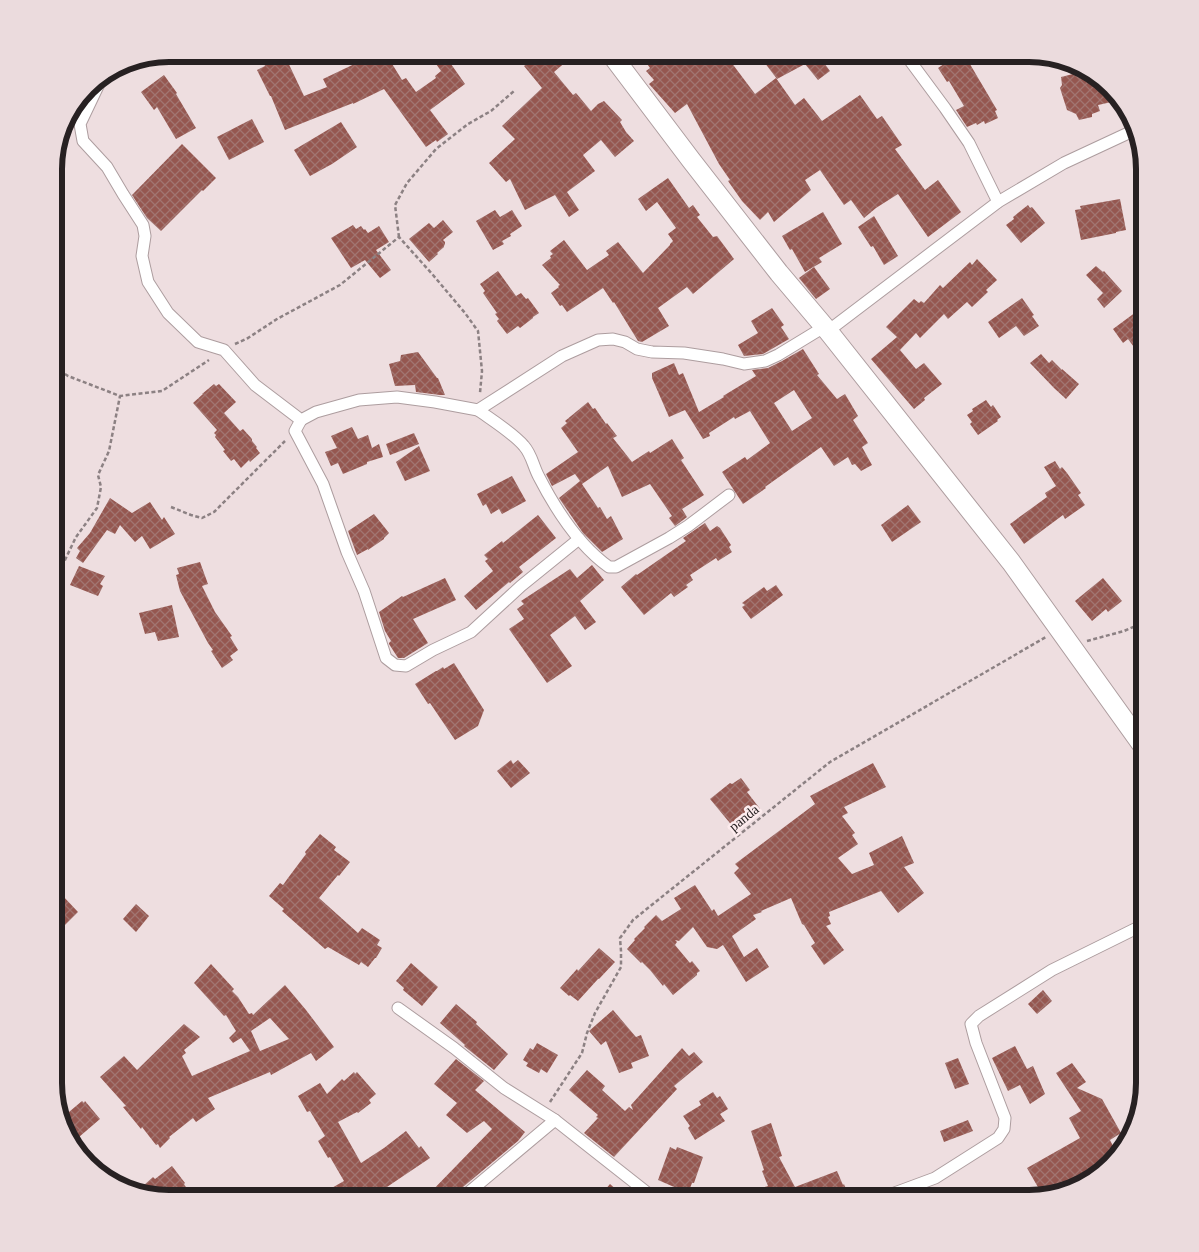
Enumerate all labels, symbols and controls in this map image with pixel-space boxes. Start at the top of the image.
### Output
street label: panda [726,801,762,834]

